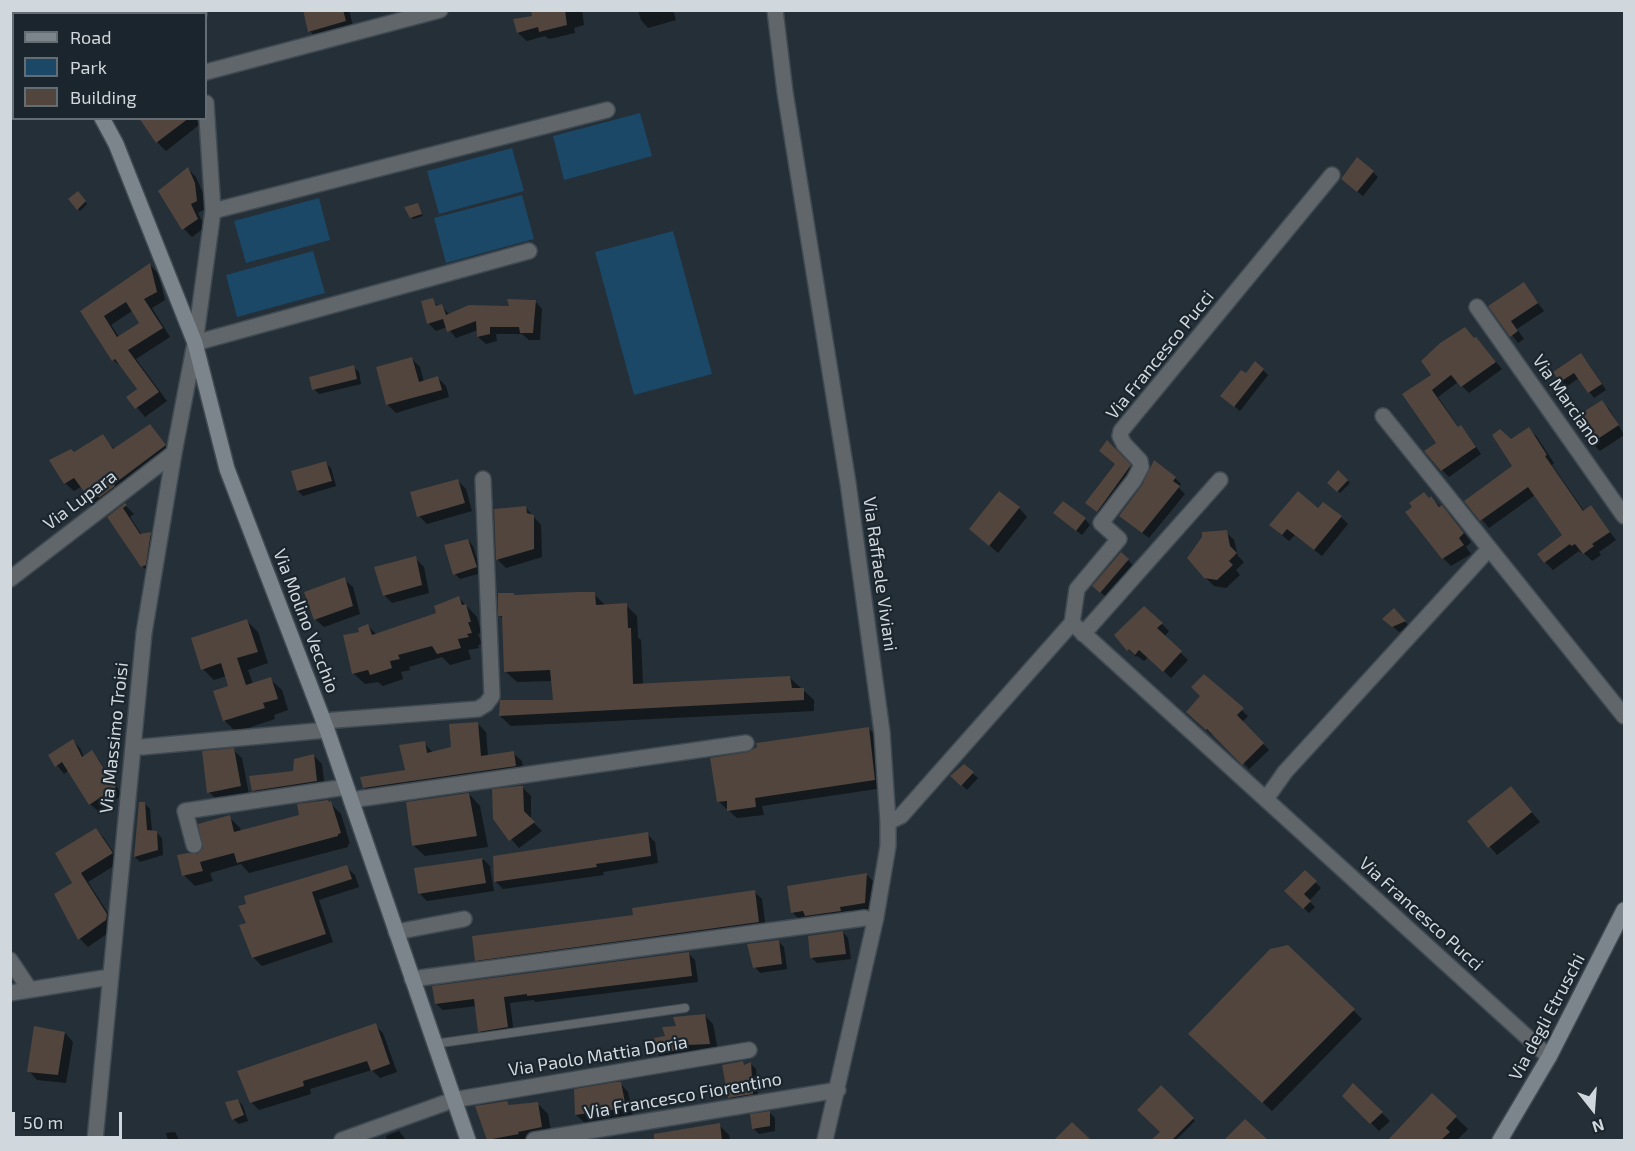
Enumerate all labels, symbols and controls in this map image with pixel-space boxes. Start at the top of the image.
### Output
legend [12,12,207,120]
text: Road [70,26,111,48]
text: Park [70,56,107,78]
text: Building [70,86,137,108]
street label: Via Francesco Pucci [1101,286,1219,424]
street label: Via Marciano [1528,350,1606,450]
street label: Via Lupara [39,465,121,535]
street label: Via Raffaele Viviani [858,495,902,653]
street label: Via Molino Vecchio [269,546,343,696]
street label: Via Massimo Troisi [95,661,133,815]
street label: Via Francesco Pucci [1355,853,1487,975]
street label: Via degli Etruschi [1504,950,1590,1084]
street label: Via Paolo Mattia Doria [507,1031,689,1081]
street label: Via Francesco Fiorentino [583,1068,783,1124]
north arrow [1563,1079,1623,1139]
scale bar [15,1100,124,1138]
text: 50 m [23,1111,63,1133]
text: N [1590,1116,1607,1137]

